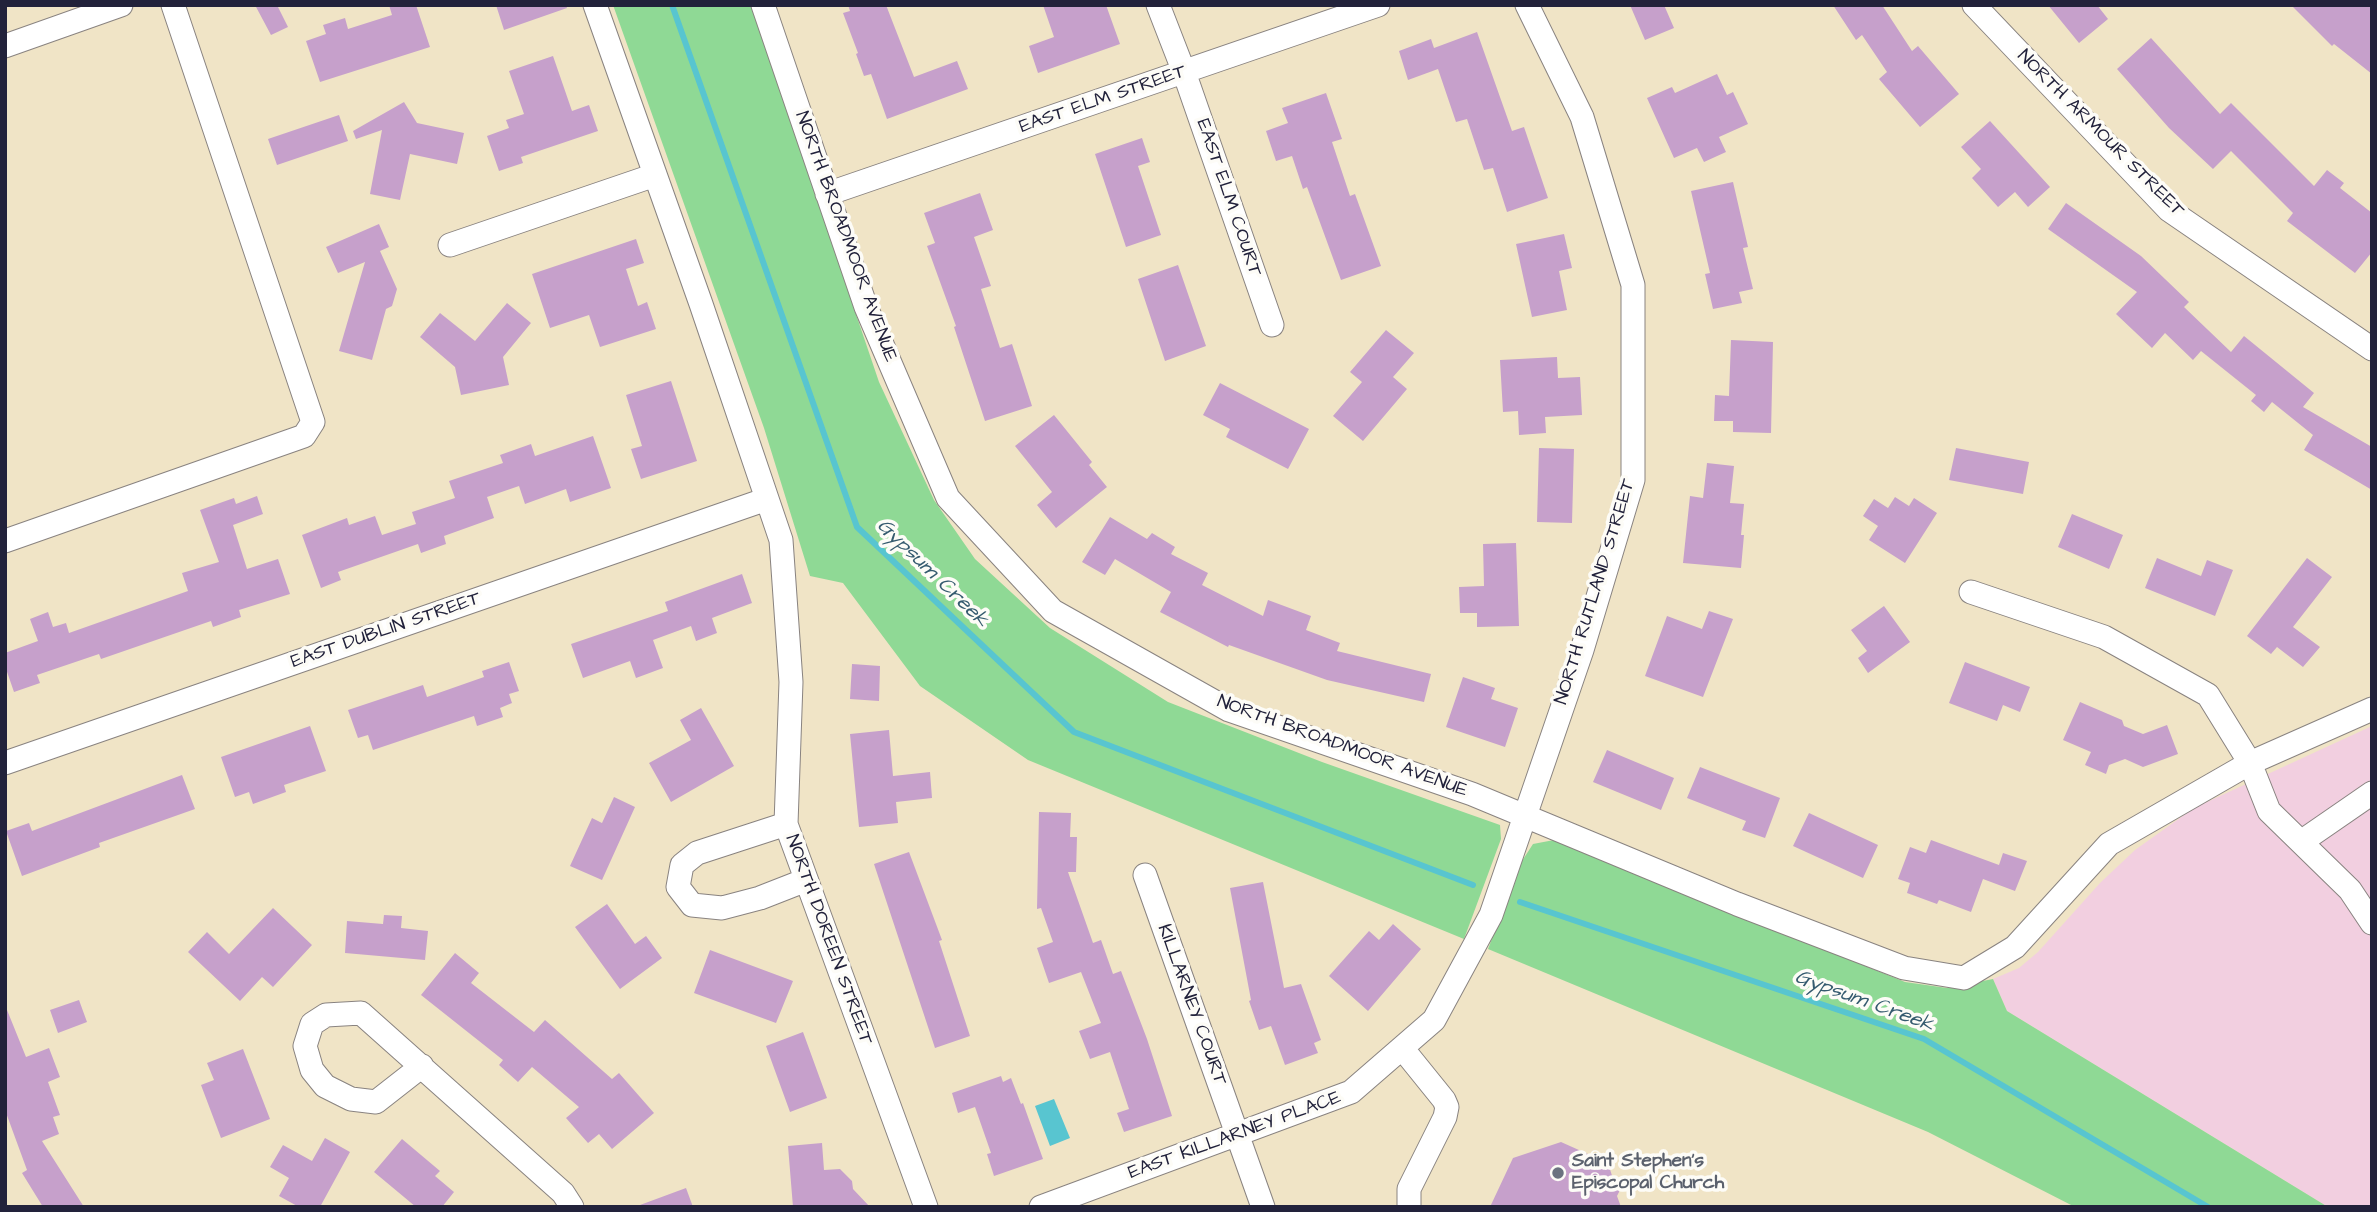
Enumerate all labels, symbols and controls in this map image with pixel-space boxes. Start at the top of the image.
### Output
street label: NORTH ARMOUR STREET [2012,46,2188,222]
street label: EAST ELM STREET [1017,61,1189,139]
street label: NORTH BROADMOOR AVENUE [789,109,901,365]
street label: EAST ELM COURT [1190,116,1266,280]
street label: NORTH RUTLAND STREET [1551,477,1641,707]
water label: Gypsum Creek [871,514,993,634]
street label: EAST DUBLIN STREET [288,588,484,674]
street label: NORTH BROADMOOR AVENUE [1214,691,1470,803]
street label: NORTH DOREEN STREET [779,832,877,1048]
street label: KILLARNEY COURT [1151,921,1231,1089]
water label: Gypsum Creek [1791,965,1937,1039]
street label: EAST KILLARNEY PLACE [1126,1087,1344,1185]
place label: Saint Stephen's Episcopal Church [1572,1151,1724,1195]
marker: Saint Stephen's Episcopal Church [1550,1165,1566,1181]

